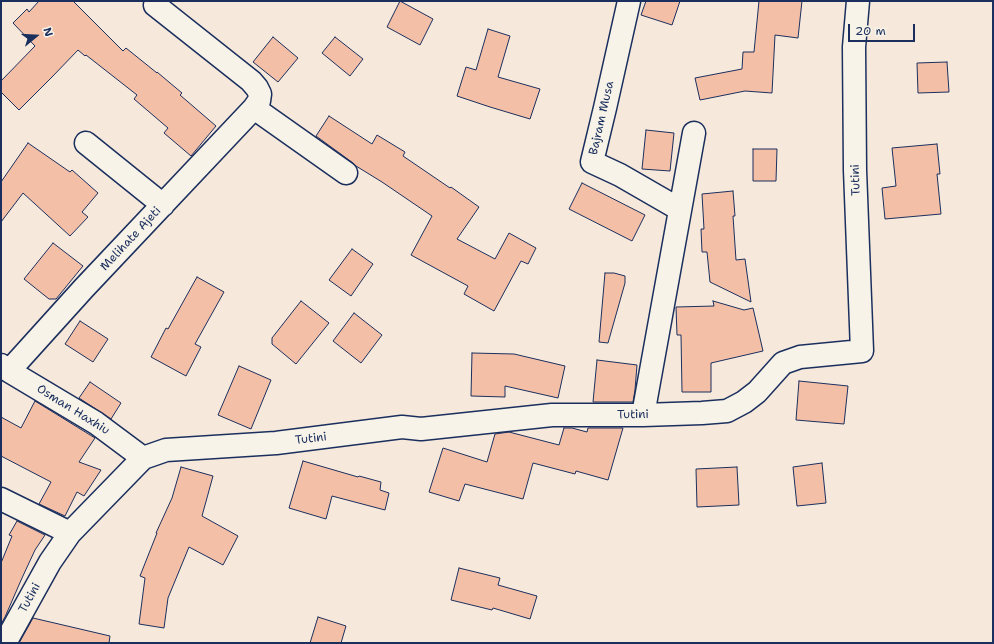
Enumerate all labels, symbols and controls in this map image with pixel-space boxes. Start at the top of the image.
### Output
north arrow [16,16,56,56]
scale bar [850,16,917,42]
text: 20 m [855,23,886,39]
text: N [39,26,56,39]
street label: Bajram Musa [586,80,618,156]
street label: Tutini [848,164,864,196]
street label: Melihate Ajeti [98,204,164,274]
street label: Osman Haxhiu [34,382,112,438]
street label: Tutini [617,408,649,422]
street label: Tutini [294,430,328,448]
street label: Tutini [16,581,44,615]

